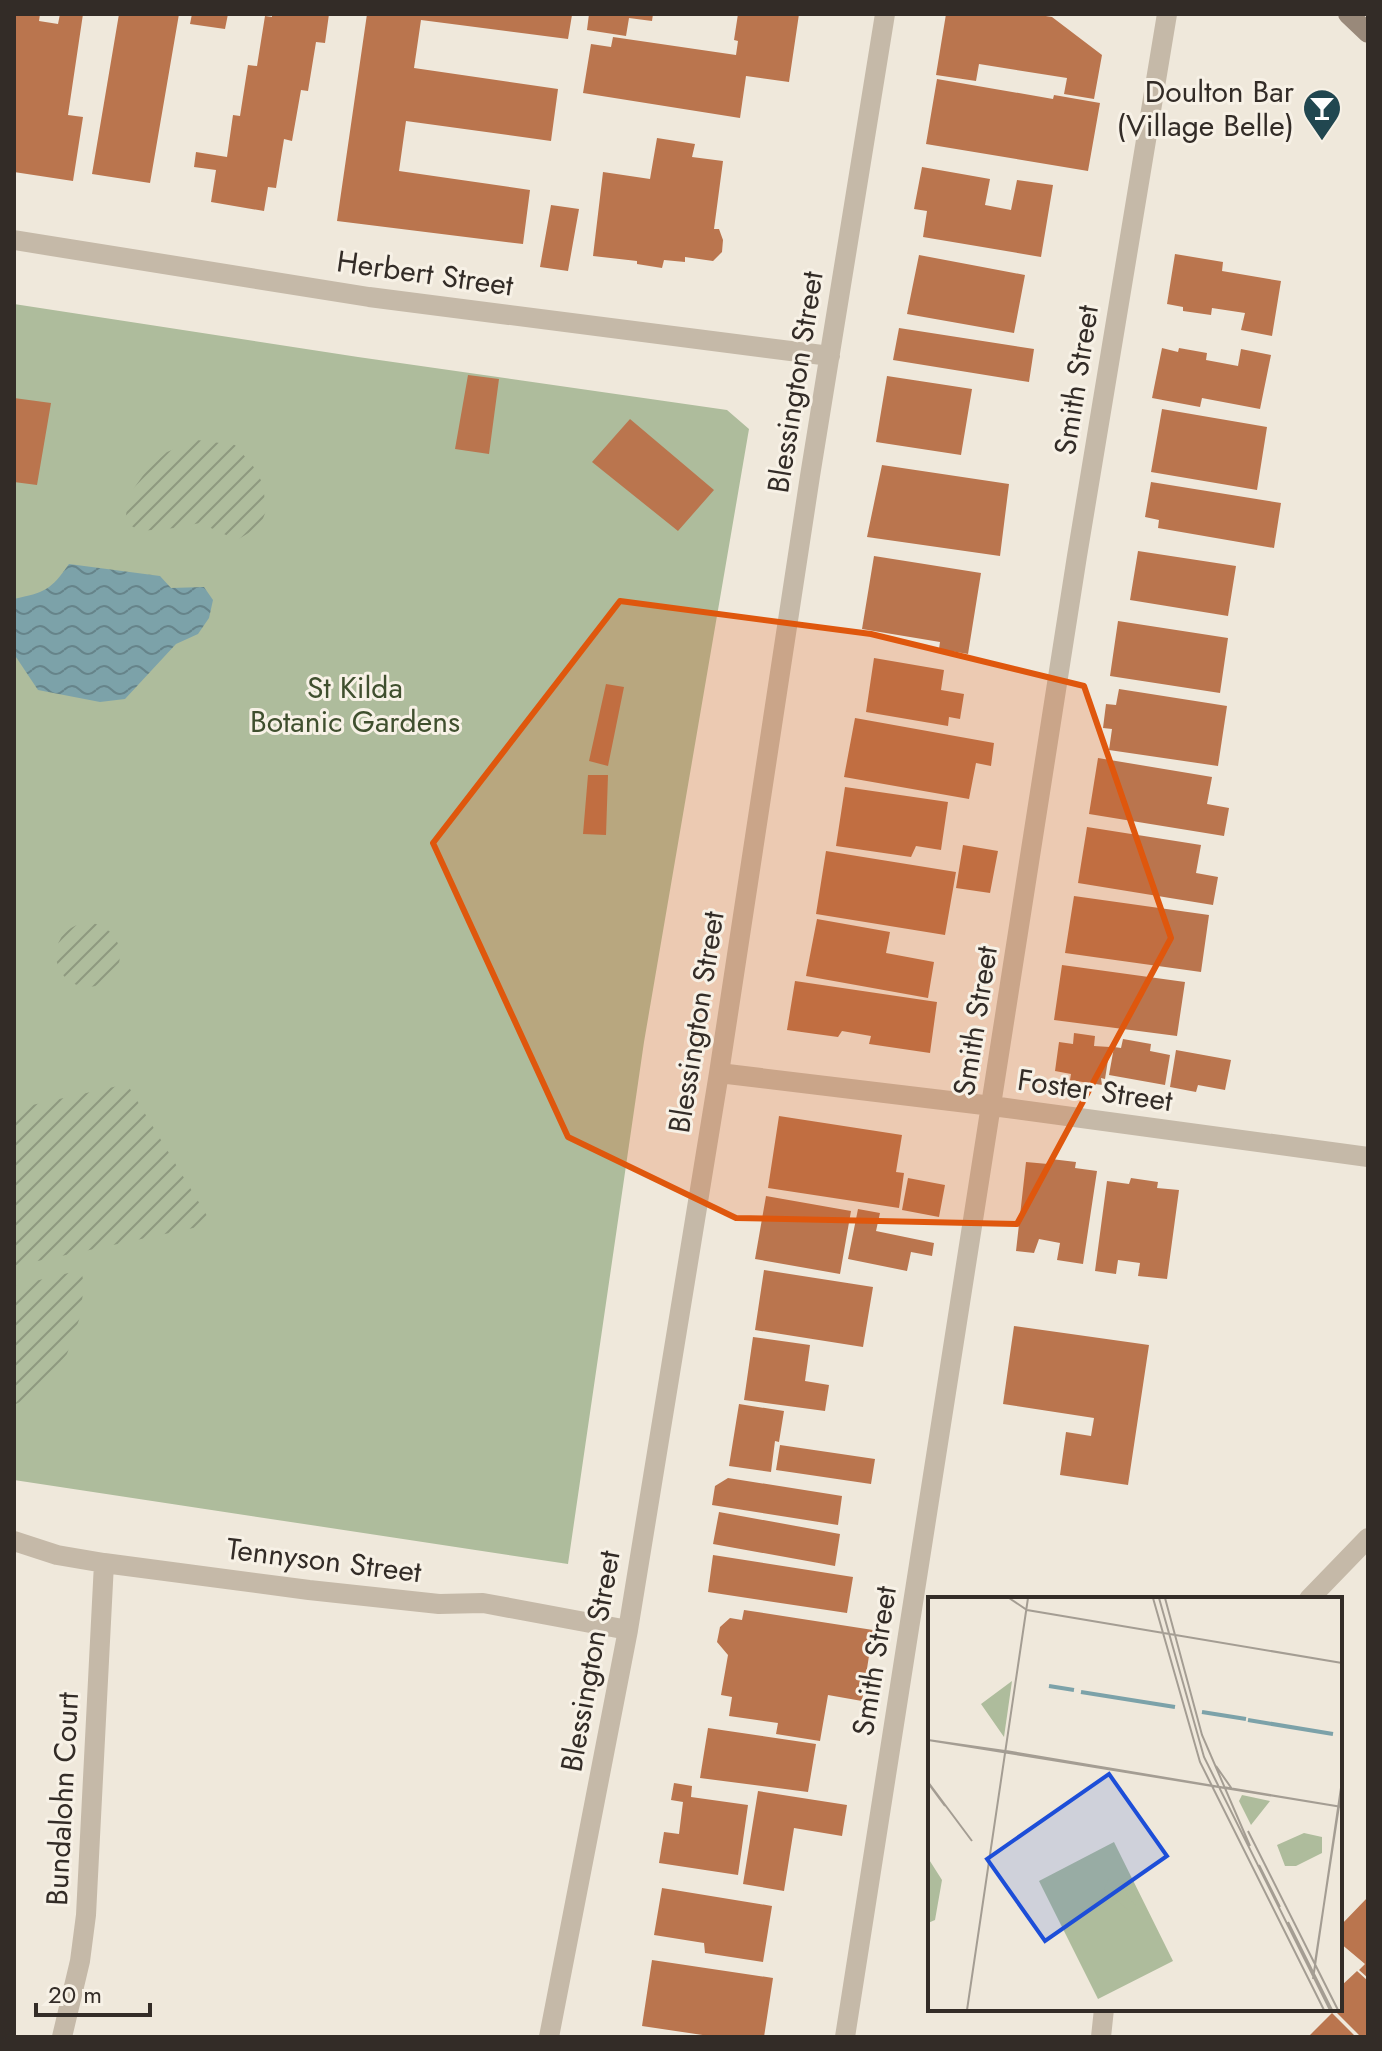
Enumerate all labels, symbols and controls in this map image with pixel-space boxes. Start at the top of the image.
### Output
place label: Doulton Bar (Village Belle) [1117,70,1295,147]
bar icon: Doulton Bar (Village Belle) [1301,87,1343,142]
street label: Herbert Street [334,239,517,307]
street label: Blessington Street [756,267,834,496]
street label: Smith Street [1043,301,1109,458]
park label: St Kilda Botanic Gardens [250,666,460,743]
street label: Blessington Street [657,907,735,1136]
street label: Smith Street [942,942,1008,1099]
street label: Foster Street [1015,1058,1176,1122]
street label: Tennyson Street [224,1527,425,1593]
street label: Blessington Street [549,1546,631,1775]
street label: Smith Street [841,1582,907,1739]
inset map [928,1597,1342,2011]
street label: Bundalohn Court [35,1690,89,1907]
scale bar [36,1967,150,2017]
text: 20 m [48,1977,102,2012]

